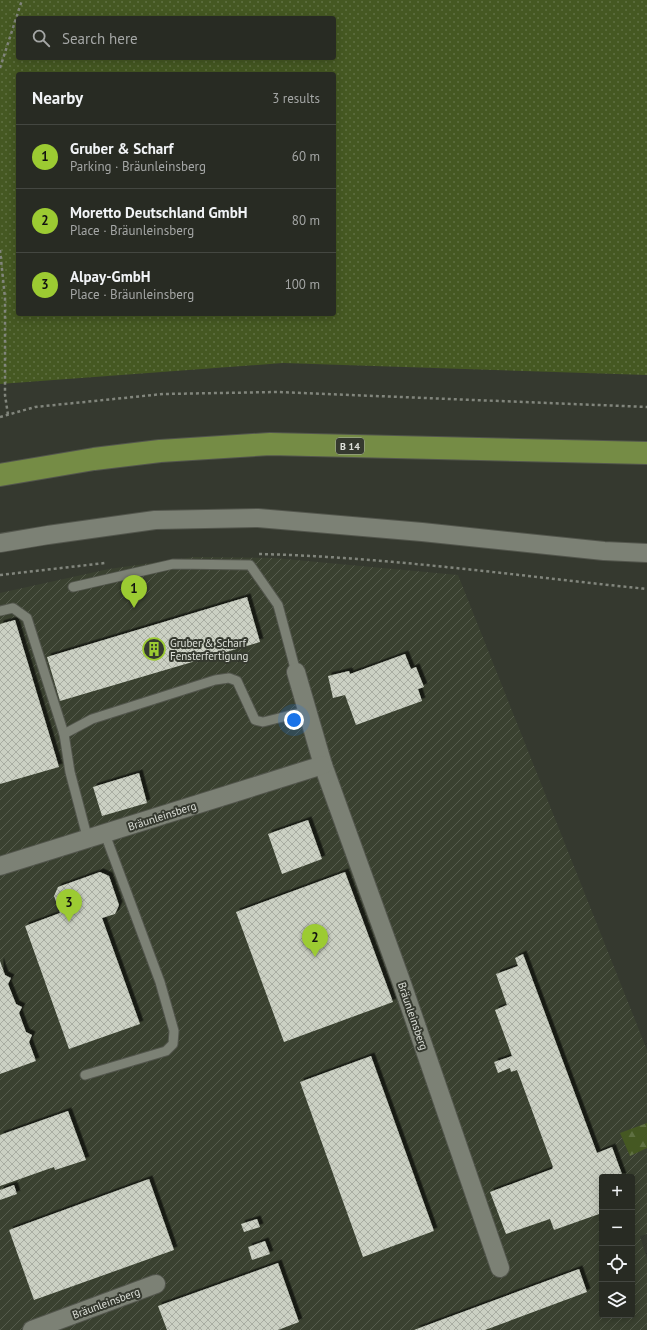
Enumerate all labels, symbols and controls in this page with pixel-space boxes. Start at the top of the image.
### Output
search box [16,16,336,60]
icon: search [30,27,52,49]
text: Search here [62,29,138,48]
text: Nearby [32,87,83,109]
text: 3 results [272,90,320,107]
text: Gruber & Scharf [70,139,173,158]
text: 1 [41,148,49,165]
text: 60 m [292,148,320,165]
text: Parking · Bräunleinsberg [70,158,206,175]
text: Moretto Deutschland GmbH [70,203,247,222]
text: 2 [41,212,49,229]
text: 80 m [292,212,320,229]
text: Place · Bräunleinsberg [70,222,194,239]
text: Alpay-GmbH [70,267,151,286]
text: 3 [41,276,49,293]
text: 100 m [285,276,320,293]
text: Place · Bräunleinsberg [70,286,194,303]
road number: B 14 [336,438,364,454]
pin: 1 [121,575,147,608]
building icon: Gruber & Scharf Fensterfertigung [141,636,167,662]
place label: Gruber & Scharf Fensterfertigung [170,636,248,663]
your location [284,710,304,730]
street label: Bräunleinsberg [126,798,198,834]
pin: 3 [56,889,82,922]
pin: 2 [302,924,328,957]
street label: Bräunleinsberg [395,980,431,1052]
map controls [599,1174,635,1318]
button: + [599,1174,635,1210]
button: − [599,1210,635,1246]
button: locate [599,1246,635,1282]
button: layers [599,1282,635,1318]
street label: Bräunleinsberg [70,1284,142,1322]

